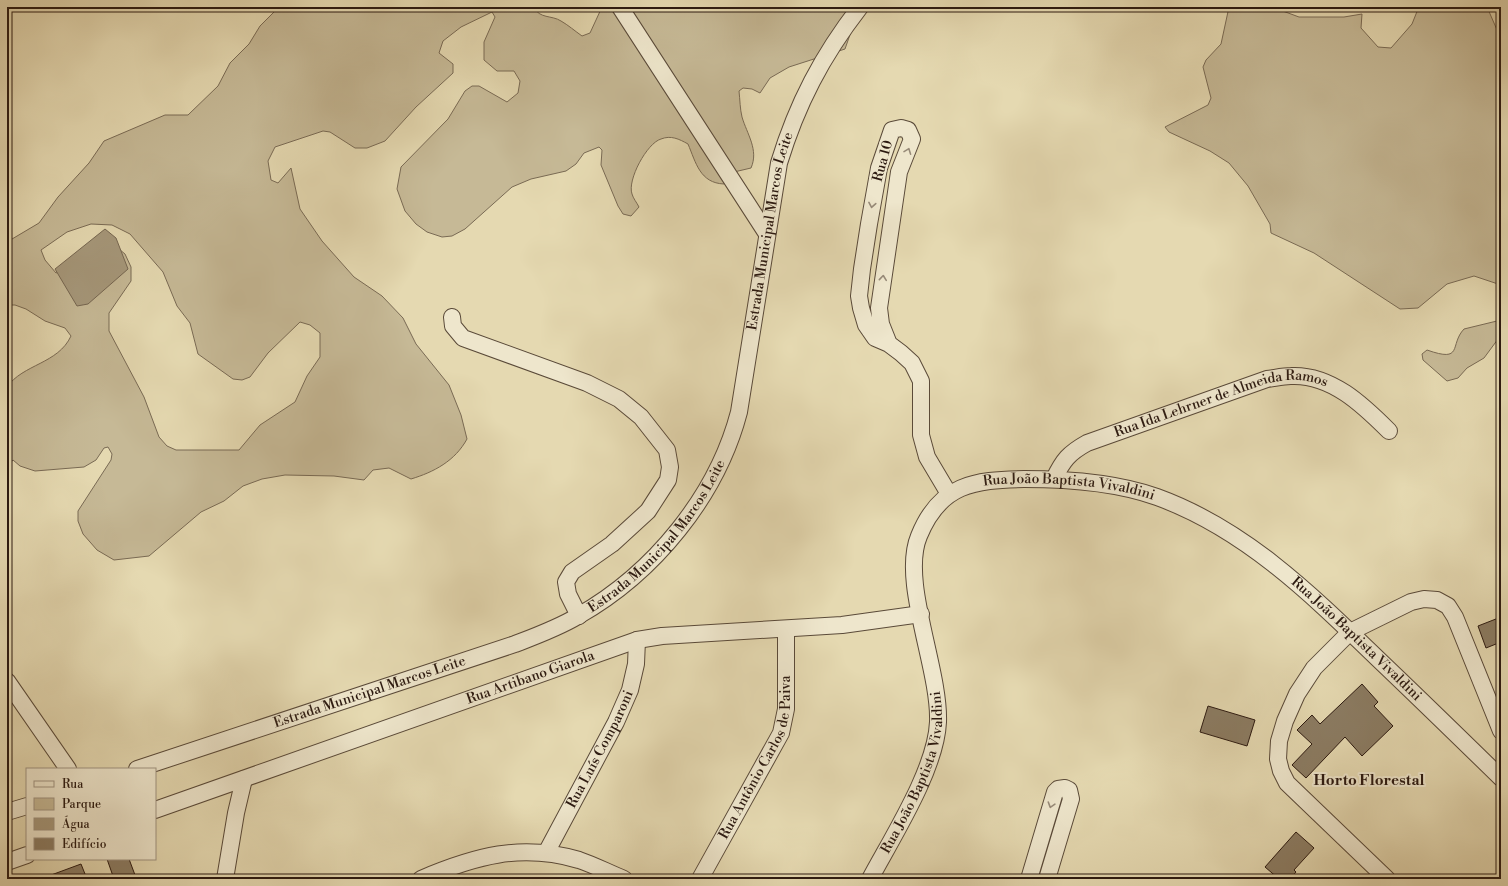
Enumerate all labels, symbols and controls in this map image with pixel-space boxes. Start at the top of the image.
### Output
street label: Estrada Municipal Marcos Leite [743,130,798,332]
street label: Rua 10 [869,138,897,184]
one-way arrow [903,148,911,155]
one-way arrow [868,202,877,208]
one-way arrow [878,275,887,281]
street label: Rua Ida Lehrner de Almeida Ramos [1112,367,1331,442]
street label: Estrada Municipal Marcos Leite [584,457,729,617]
street label: Rua João Baptista Vivaldini [982,470,1158,505]
street label: Rua João Baptista Vivaldini [1287,573,1426,705]
street label: Rua Artibano Giarola [464,646,598,708]
street label: Estrada Municipal Marcos Leite [271,652,468,732]
street label: Rua Antônio Carlos de Paiva [715,674,795,842]
street label: Rua Luís Comparoni [563,687,638,811]
street label: Rua João Baptista Vivaldini [877,690,947,857]
legend [26,768,156,860]
district label: Horto Florestal [1313,771,1425,790]
text: Rua [62,777,84,792]
text: Parque [62,797,101,812]
one-way arrow [1047,802,1056,809]
text: Água [61,815,91,832]
text: Edifício [62,837,107,852]

